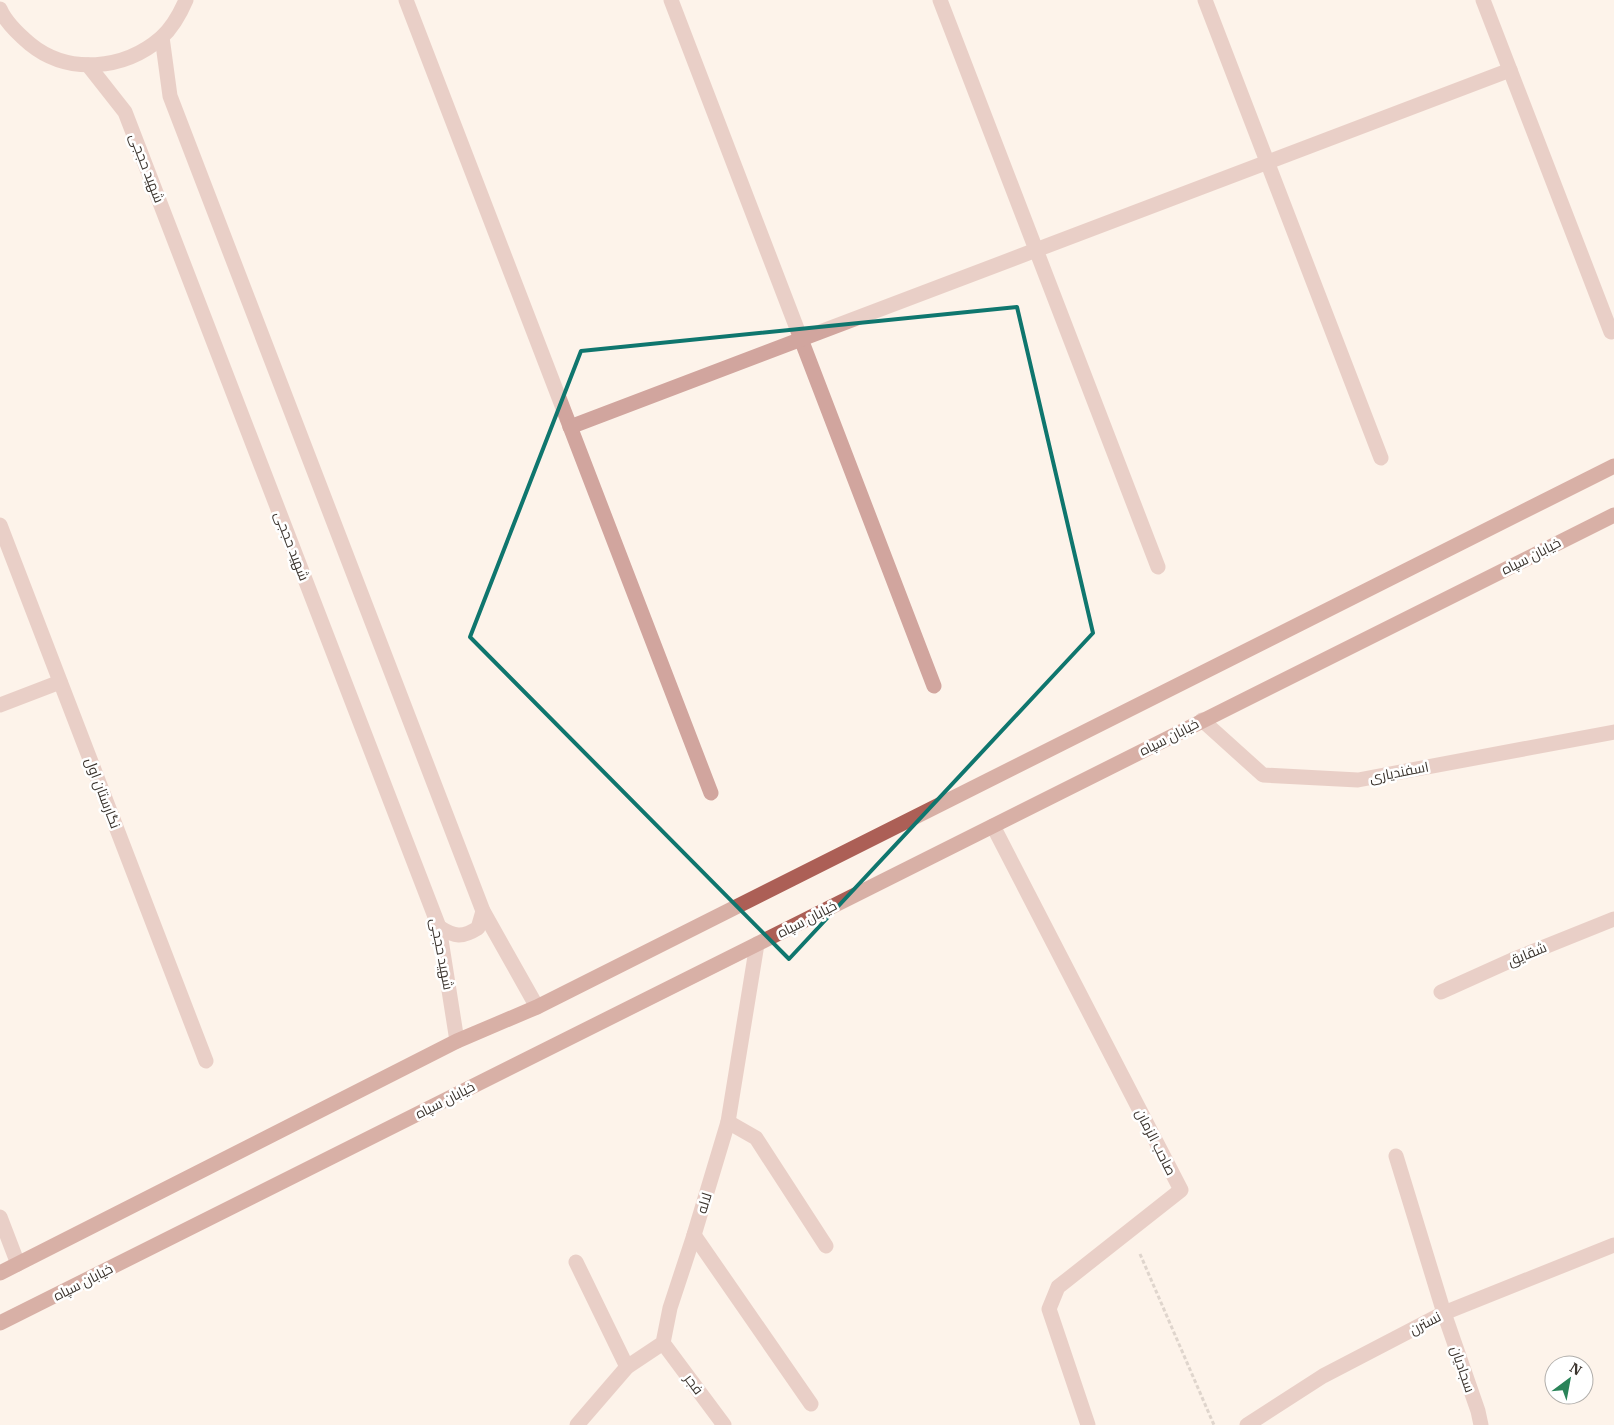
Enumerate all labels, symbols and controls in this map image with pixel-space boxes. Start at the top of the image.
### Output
street label: شهید حججی [126,131,168,205]
street label: شهید حججی [271,509,313,583]
street label: خیابان سپاه [1498,533,1564,580]
street label: خیابان سپاه [1136,714,1202,761]
street label: نگارستان اول [81,755,125,831]
street label: اسفندیاری [1368,757,1430,787]
street label: خیابان سپاه [774,896,840,943]
street label: شهید حججی [426,917,458,991]
street label: شقایق [1505,938,1549,970]
street label: خیابان سپاه [412,1077,478,1124]
street label: صاحب الزمان [1132,1106,1180,1178]
street label: لاله [692,1190,716,1216]
street label: خیابان سپاه [50,1259,116,1306]
street label: نسترن [1406,1307,1444,1339]
street label: سجادیان [1447,1343,1479,1395]
north arrow [1544,1355,1594,1405]
text: N [1566,1358,1585,1380]
street label: فجر [680,1369,708,1398]

